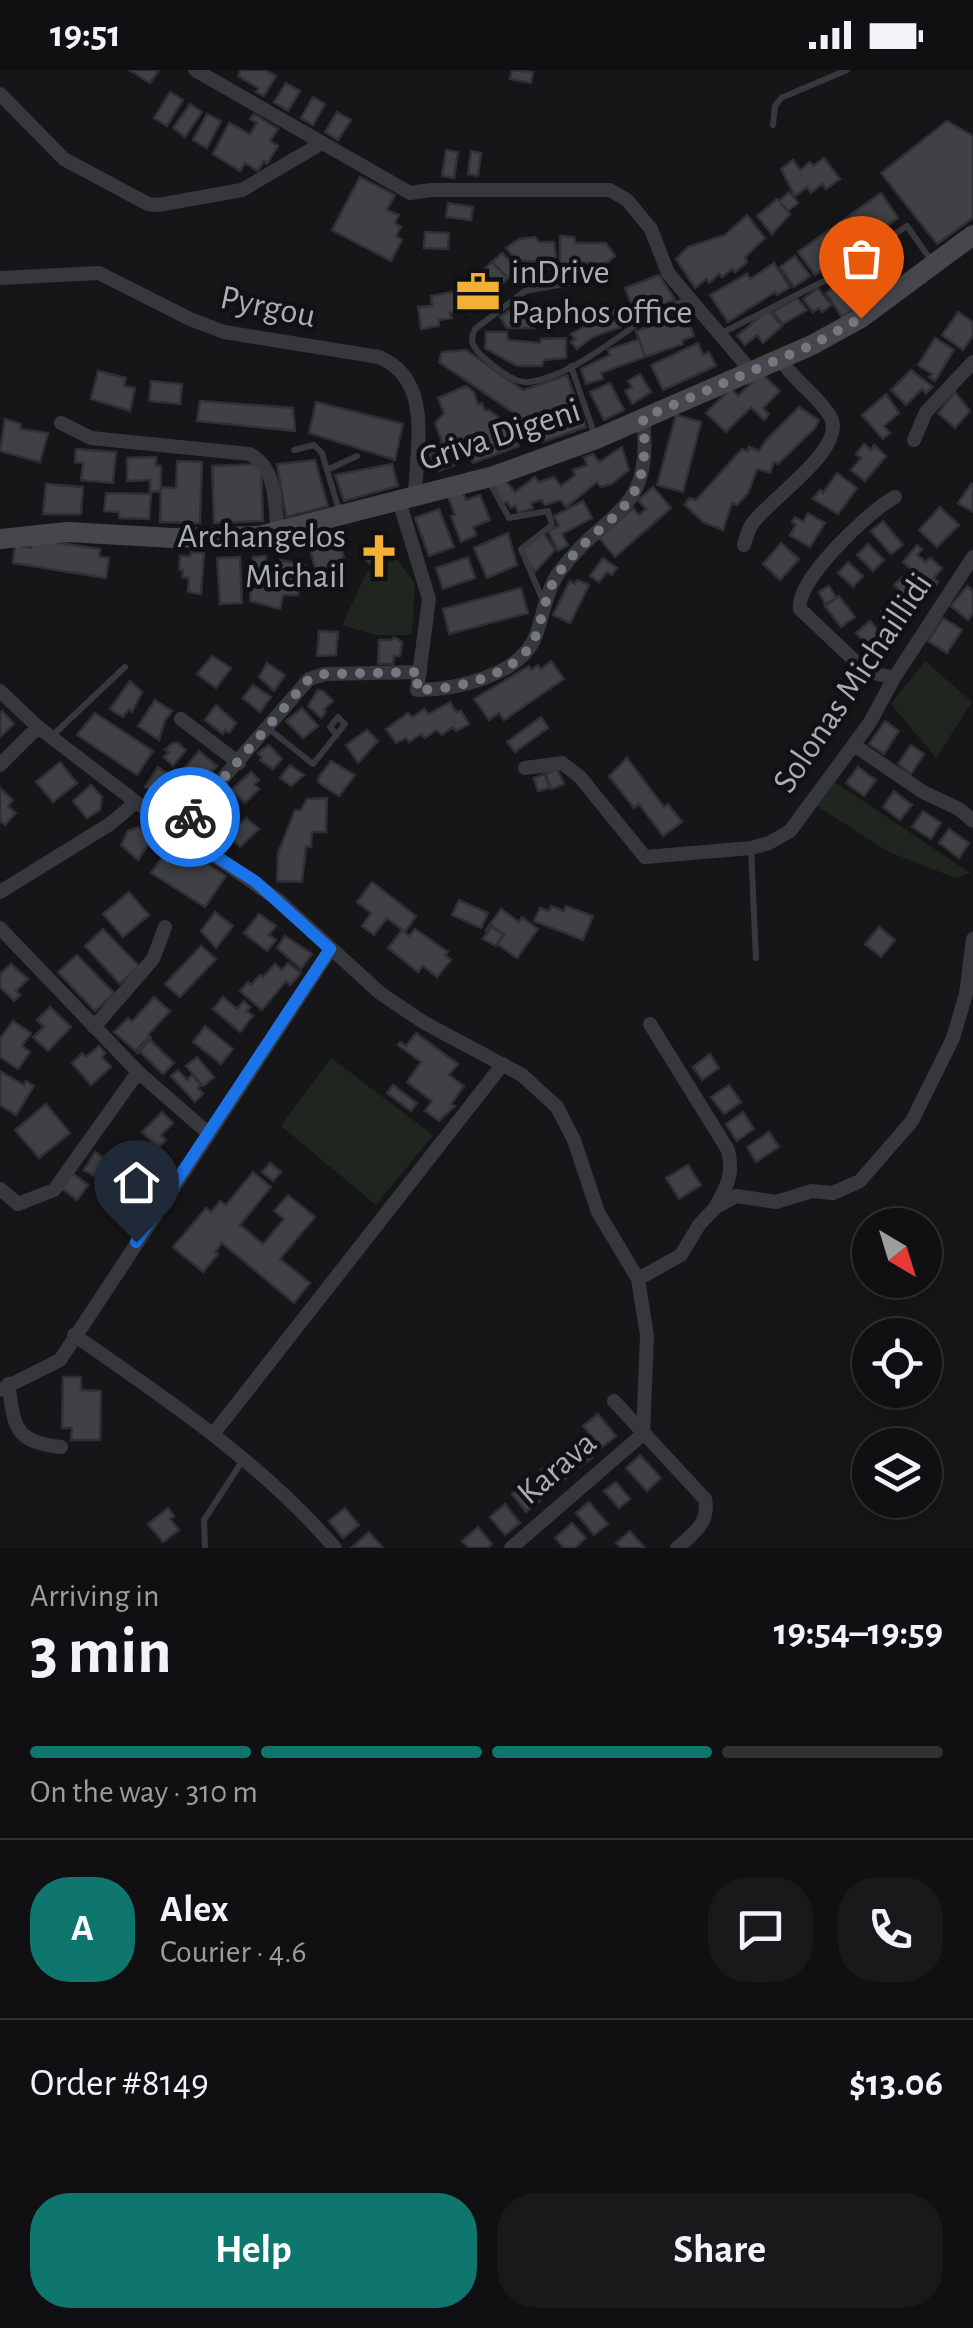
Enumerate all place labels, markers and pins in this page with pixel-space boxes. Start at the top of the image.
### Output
pin [819,216,904,319]
place label: inDrive Paphos office [511,255,692,330]
office icon: inDrive Paphos office [454,268,502,316]
place label: Archangelos Michail [177,519,346,594]
church icon: Archangelos Michail [355,532,403,580]
pin [94,1140,179,1243]

